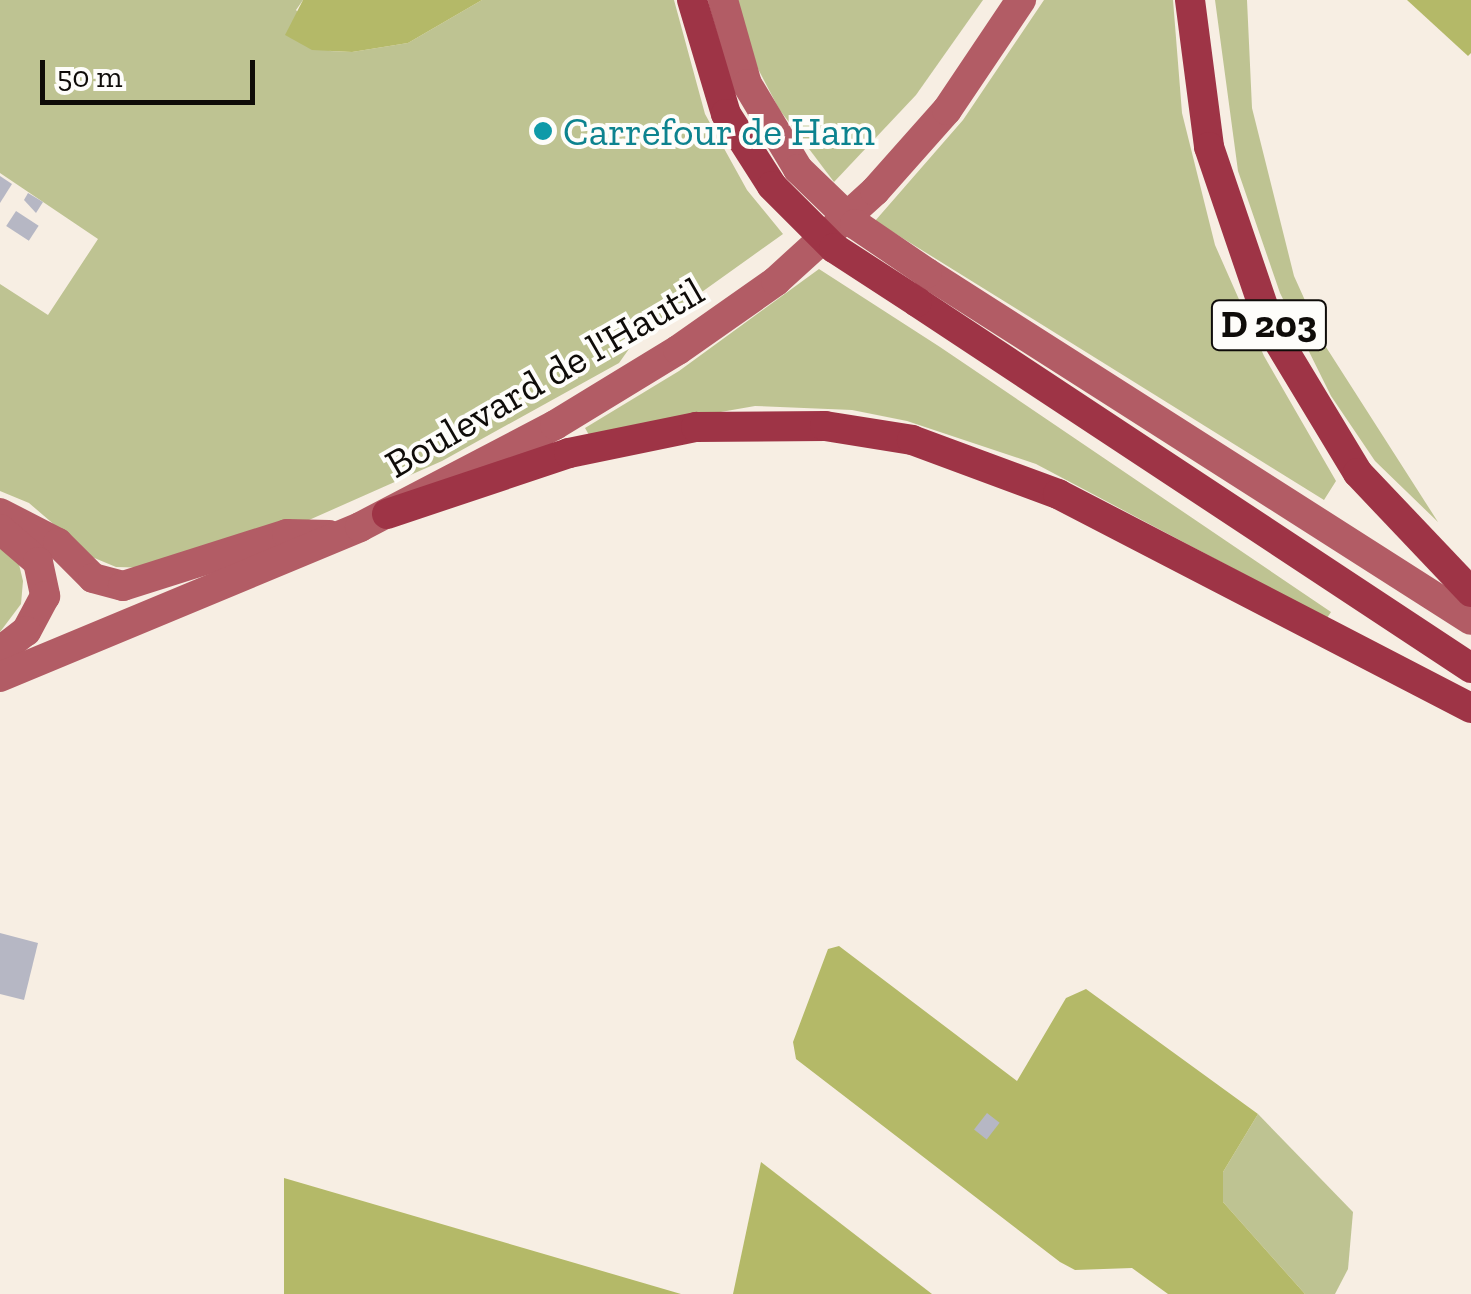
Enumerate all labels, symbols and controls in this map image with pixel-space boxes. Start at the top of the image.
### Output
scale bar [45,40,260,102]
text: 50 m [57,59,122,95]
place label: Carrefour de Ham [563,107,875,155]
marker: Carrefour de Ham [532,120,554,142]
street label: Boulevard de l'Hautil [376,266,712,488]
road number: D 203 [1209,292,1329,358]

